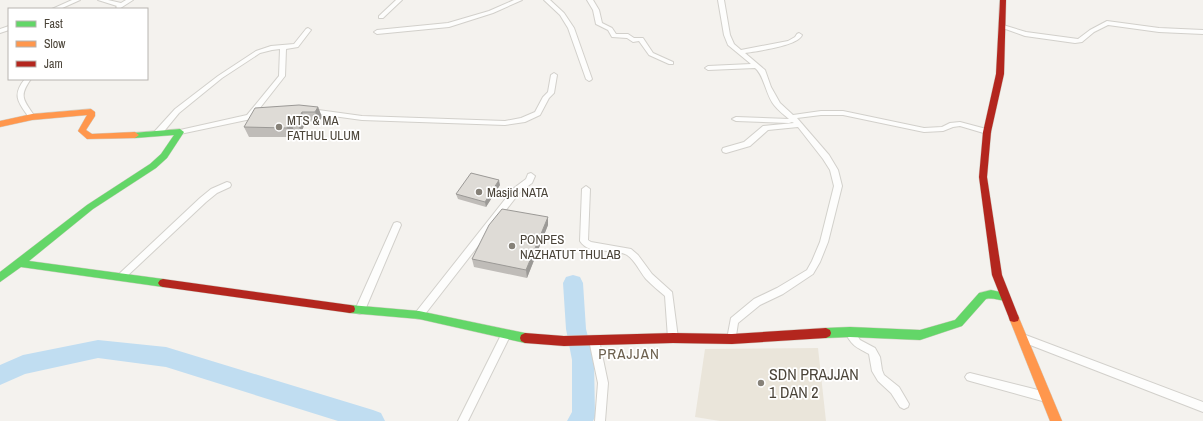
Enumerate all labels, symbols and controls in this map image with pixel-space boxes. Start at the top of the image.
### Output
legend [8,8,148,80]
text: Fast [44,16,63,32]
text: Slow [44,36,66,52]
text: Jam [44,56,63,72]
place label: MTS & MA FATHUL ULUM [287,112,360,144]
marker: MTS & MA FATHUL ULUM [274,122,284,132]
place label: Masjid NATA [487,184,549,201]
marker: Masjid NATA [474,187,484,197]
place label: PONPES NAZHATUT THULAB [520,231,621,263]
marker: PONPES NAZHATUT THULAB [507,241,517,251]
district label: PRAJJAN [598,343,660,364]
place label: SDN PRAJJAN 1 DAN 2 [769,363,859,403]
marker: SDN PRAJJAN 1 DAN 2 [756,378,766,388]

